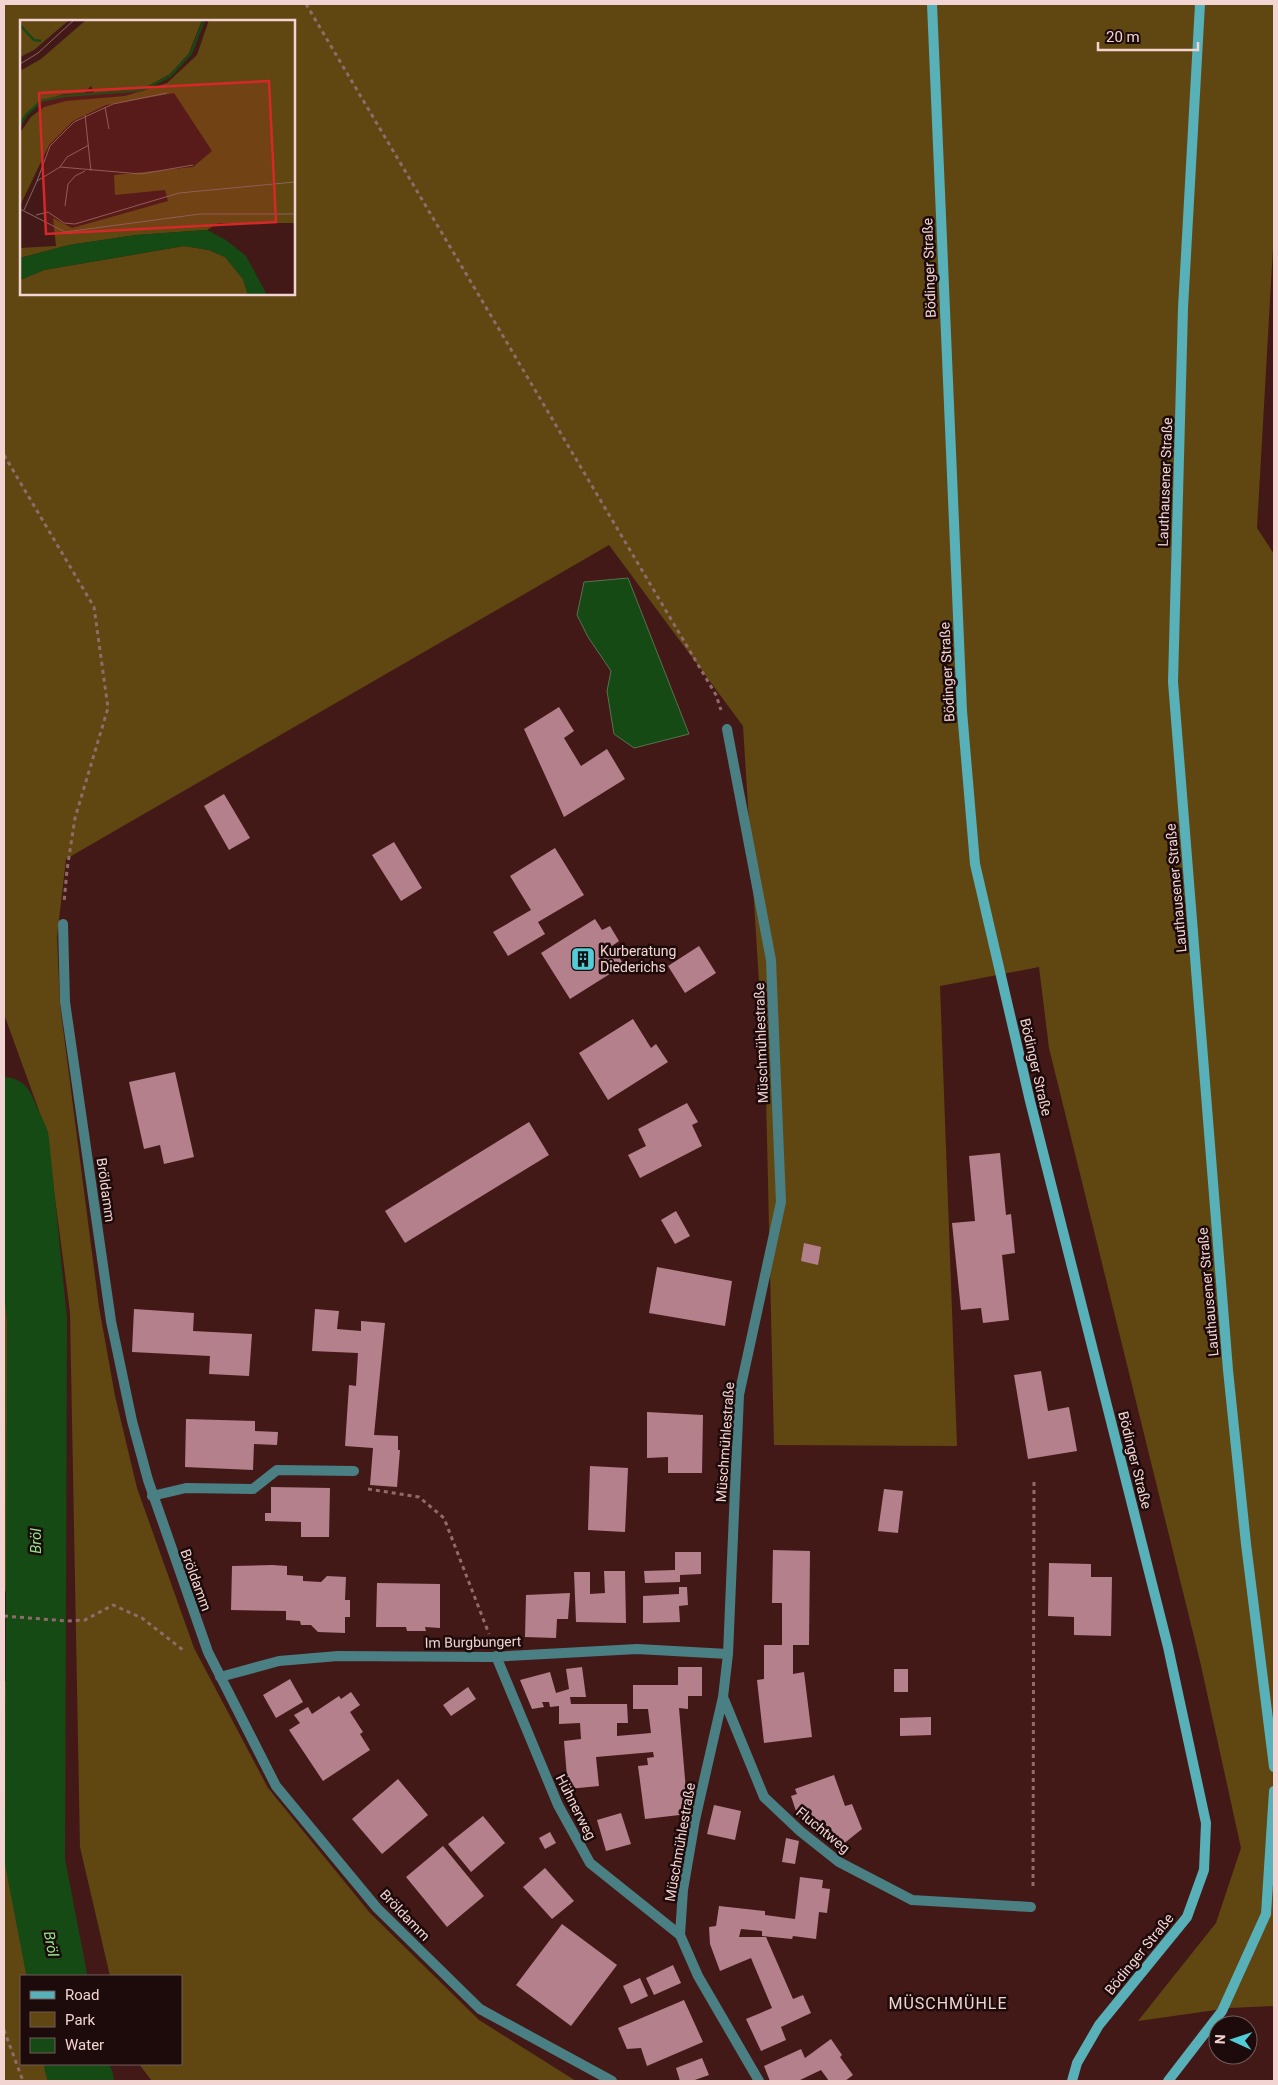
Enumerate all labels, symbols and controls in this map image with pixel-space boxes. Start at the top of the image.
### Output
inset map [20,20,295,295]
scale bar [1098,20,1198,52]
text: 20 m [1106,28,1140,46]
street label: Bödinger Straße [919,218,939,318]
street label: Lauthausener Straße [1155,417,1175,547]
street label: Bödinger Straße [936,622,958,722]
street label: Lauthausener Straße [1162,823,1190,953]
place label: Kurberatung Diederichs [600,943,676,975]
building icon: Kurberatung Diederichs [570,946,596,972]
street label: Müschmühlestraße [751,983,771,1103]
street label: Bödinger Straße [1017,1016,1055,1118]
street label: Bröldamm [94,1157,118,1223]
street label: Lauthausener Straße [1194,1227,1222,1357]
street label: Müschmühlestraße [713,1381,737,1503]
street label: Bödinger Straße [1115,1410,1155,1510]
water label: Bröl [27,1528,45,1554]
street label: Bröldamm [177,1547,215,1613]
street label: Im Burgbungert [424,1633,522,1651]
street label: Hühnerweg [553,1772,599,1842]
street label: Müschmühlestraße [662,1781,698,1903]
street label: Fluchtweg [793,1804,853,1856]
street label: Bröldamm [377,1886,433,1944]
street label: Bödinger Straße [1101,1910,1177,1998]
water label: Bröl [40,1930,62,1959]
legend [20,1975,182,2065]
text: Road [65,1986,99,2004]
district label: MÜSCHMÜHLE [888,1994,1008,2013]
text: Park [65,2011,96,2029]
north arrow [1208,2015,1258,2065]
text: N [1212,2034,1228,2045]
text: Water [65,2036,104,2054]

